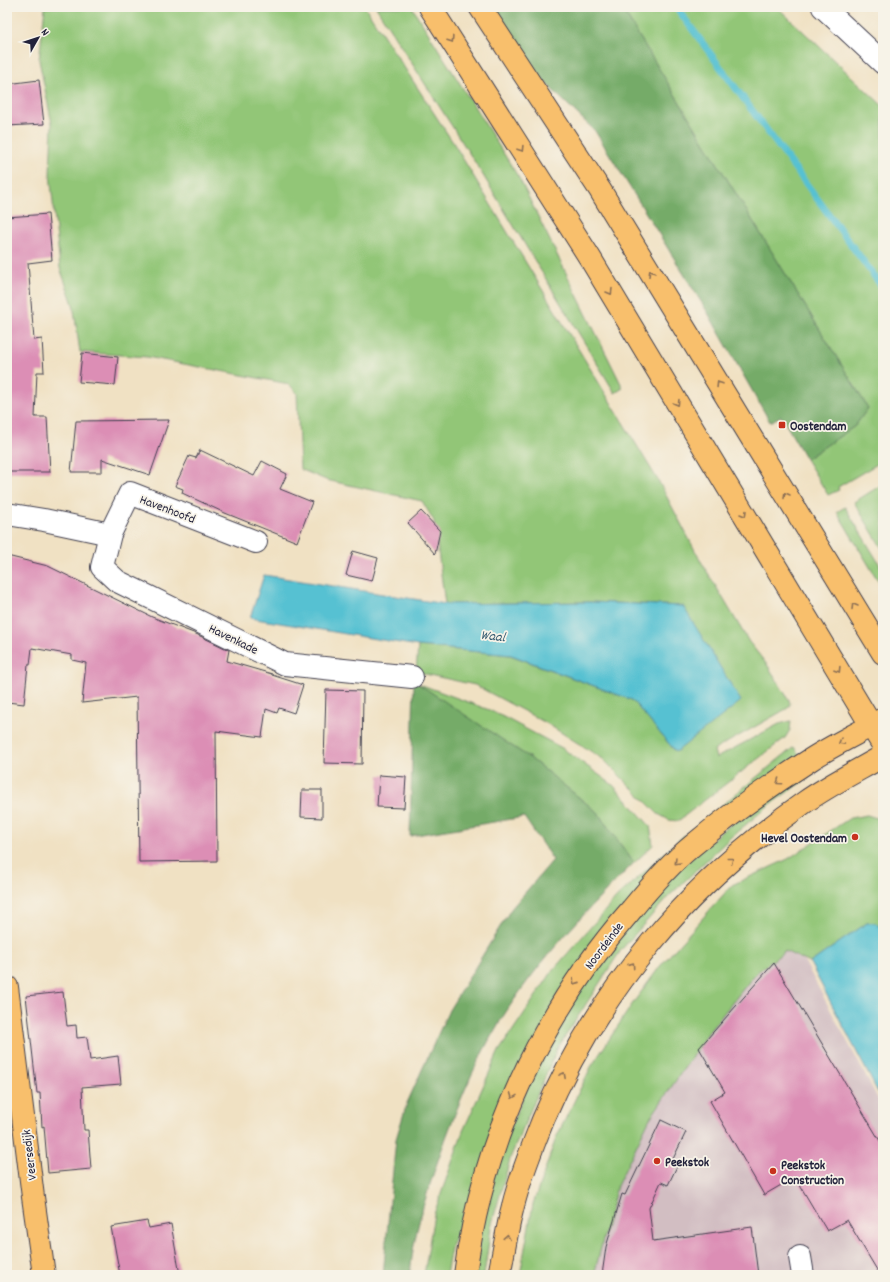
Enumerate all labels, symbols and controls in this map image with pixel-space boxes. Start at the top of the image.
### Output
north arrow [18,18,58,58]
text: N [36,26,52,41]
one-way arrow [446,36,453,43]
one-way arrow [516,145,523,152]
one-way arrow [648,270,655,277]
one-way arrow [605,288,612,295]
one-way arrow [716,381,723,388]
one-way arrow [672,399,680,406]
place label: Oostendam [790,418,846,437]
marker: Oostendam [777,420,787,430]
street label: Havenhoofd [137,491,198,530]
one-way arrow [784,492,791,499]
one-way arrow [739,510,747,517]
one-way arrow [851,603,859,610]
street label: Havenkade [205,620,261,661]
water label: Waal [479,626,508,649]
one-way arrow [833,666,841,673]
one-way arrow [838,738,845,745]
one-way arrow [776,777,783,784]
place label: Hevel Oostendam [761,830,847,849]
marker: Hevel Oostendam [850,832,860,842]
one-way arrow [674,857,682,865]
one-way arrow [726,858,733,865]
street label: Noordeinde [581,919,629,974]
one-way arrow [627,962,635,969]
one-way arrow [573,978,580,985]
one-way arrow [558,1072,565,1079]
one-way arrow [510,1093,518,1100]
street label: Veersedijk [18,1128,43,1181]
place label: Peekstok [665,1154,710,1173]
marker: Peekstok [652,1156,662,1166]
place label: Peekstok Construction [781,1157,844,1191]
marker: Peekstok Construction [768,1166,778,1176]
one-way arrow [502,1234,510,1240]

